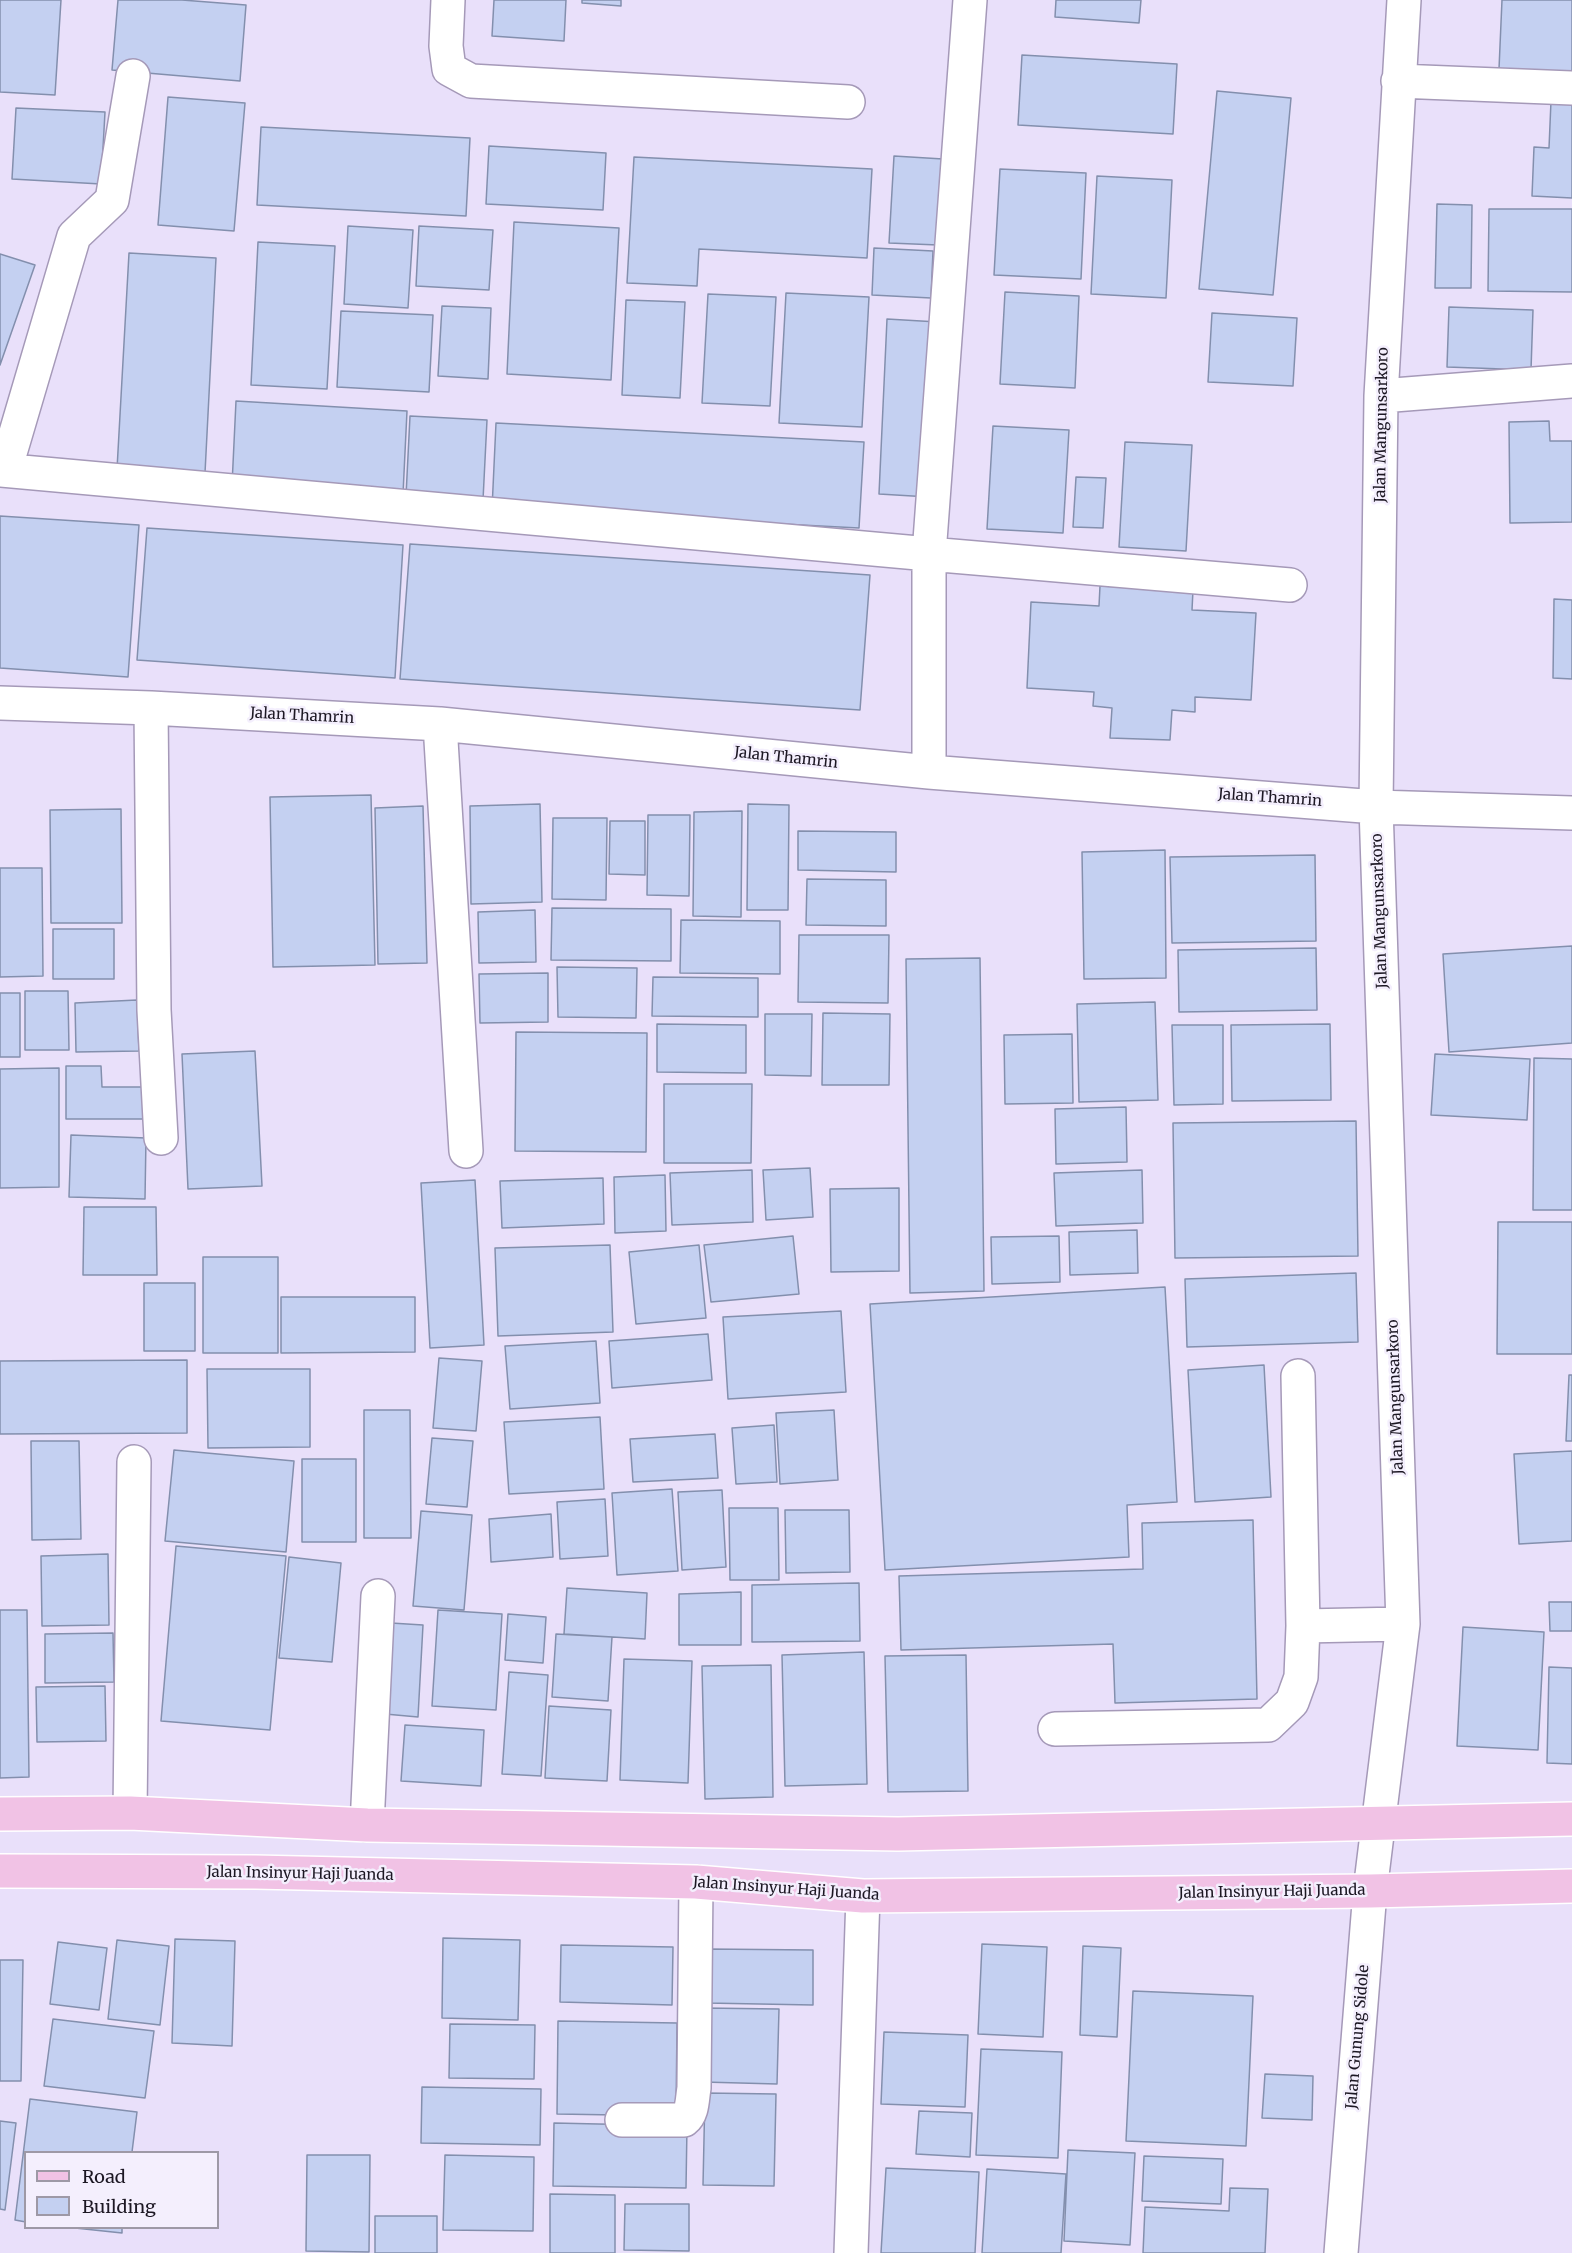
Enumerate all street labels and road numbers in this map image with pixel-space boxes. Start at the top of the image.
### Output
street label: Jalan Mangunsarkoro [1372,347,1392,503]
street label: Jalan Thamrin [249,704,355,728]
street label: Jalan Thamrin [733,744,839,772]
street label: Jalan Thamrin [1217,785,1323,811]
street label: Jalan Mangunsarkoro [1368,833,1392,989]
street label: Jalan Mangunsarkoro [1384,1319,1408,1475]
street label: Jalan Insinyur Haji Juanda [206,1863,394,1885]
street label: Jalan Insinyur Haji Juanda [692,1873,880,1905]
street label: Jalan Insinyur Haji Juanda [1178,1881,1366,1903]
street label: Jalan Gunung Sidole [1343,1964,1373,2110]

